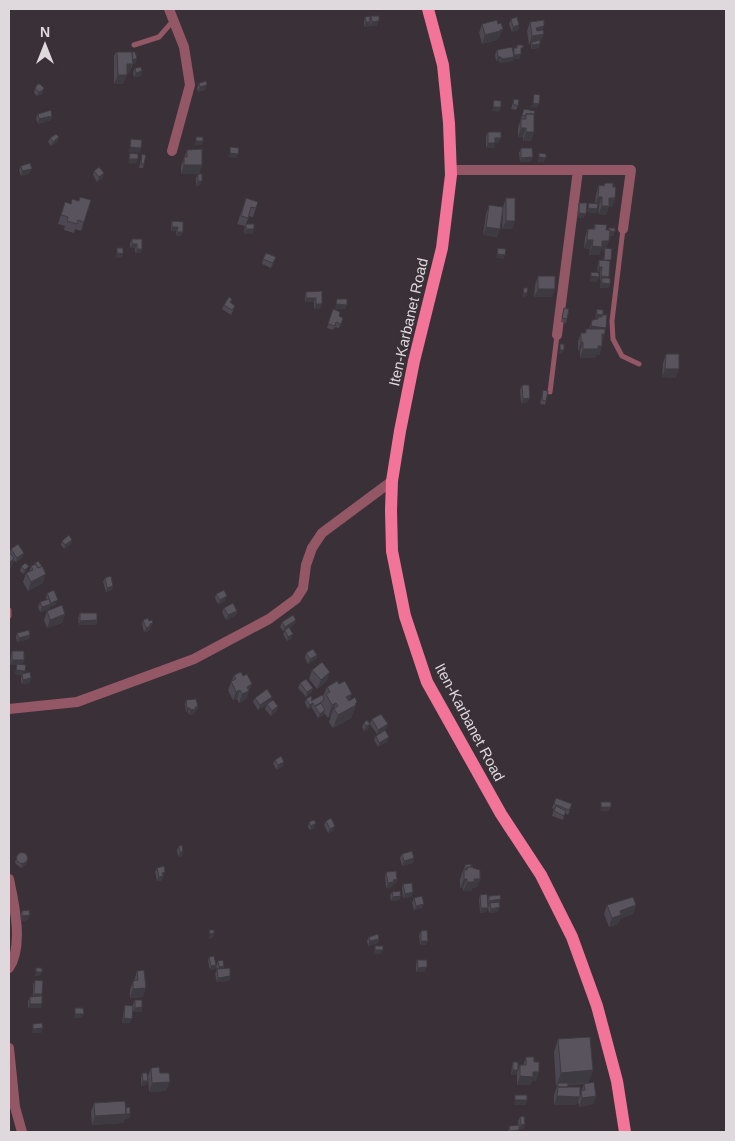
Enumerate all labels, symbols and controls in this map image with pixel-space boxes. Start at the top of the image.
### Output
north arrow [20,20,70,70]
text: N [40,24,50,40]
street label: Iten-Karbanet Road [385,256,431,388]
street label: Iten-Karbanet Road [432,660,508,784]

